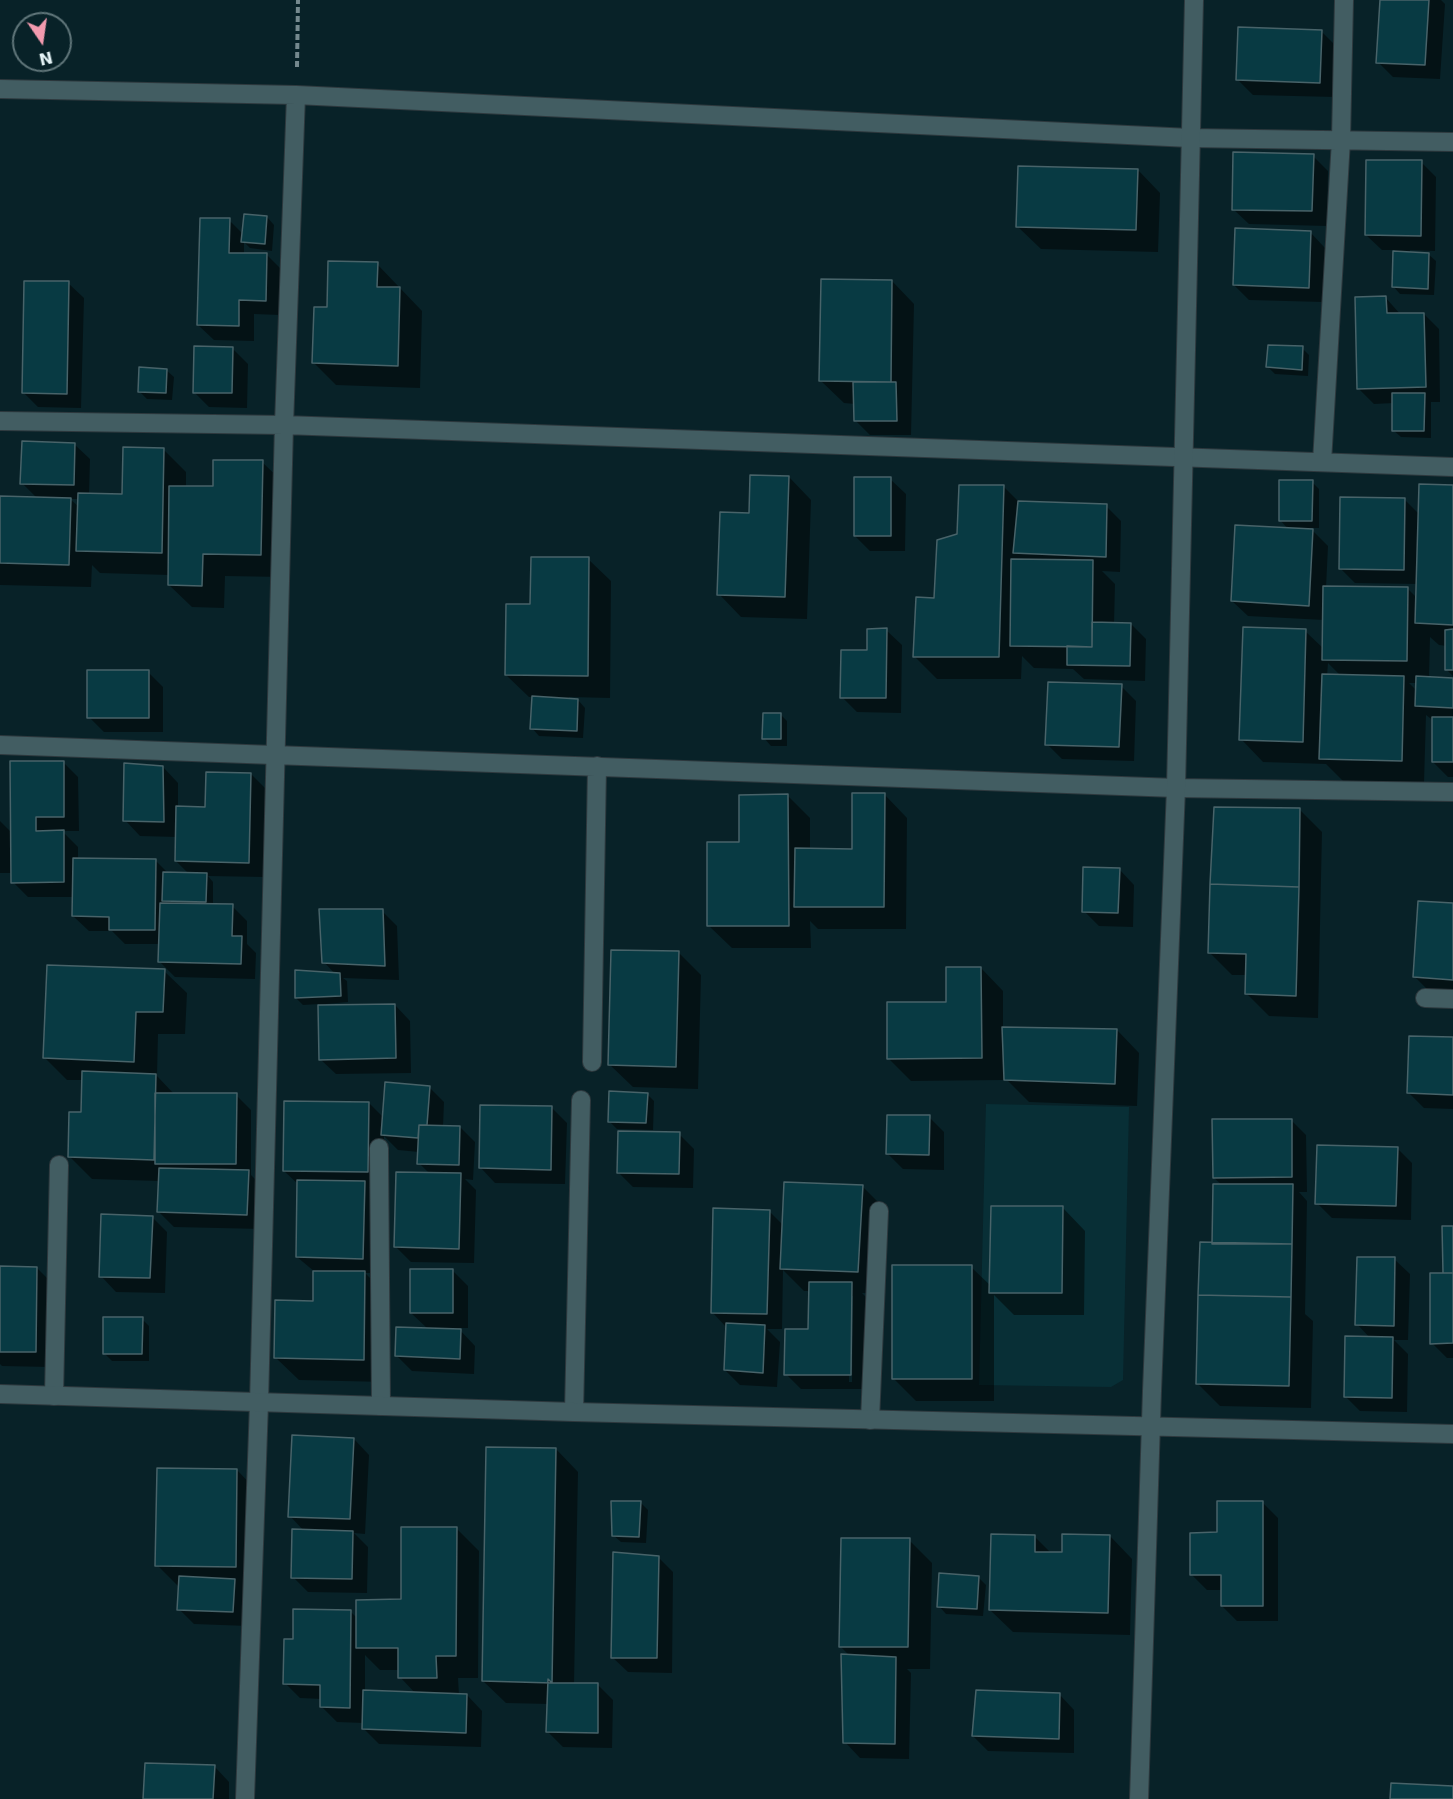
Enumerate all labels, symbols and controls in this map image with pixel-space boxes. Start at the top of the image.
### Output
north arrow [12,12,72,72]
text: N [37,47,54,69]

